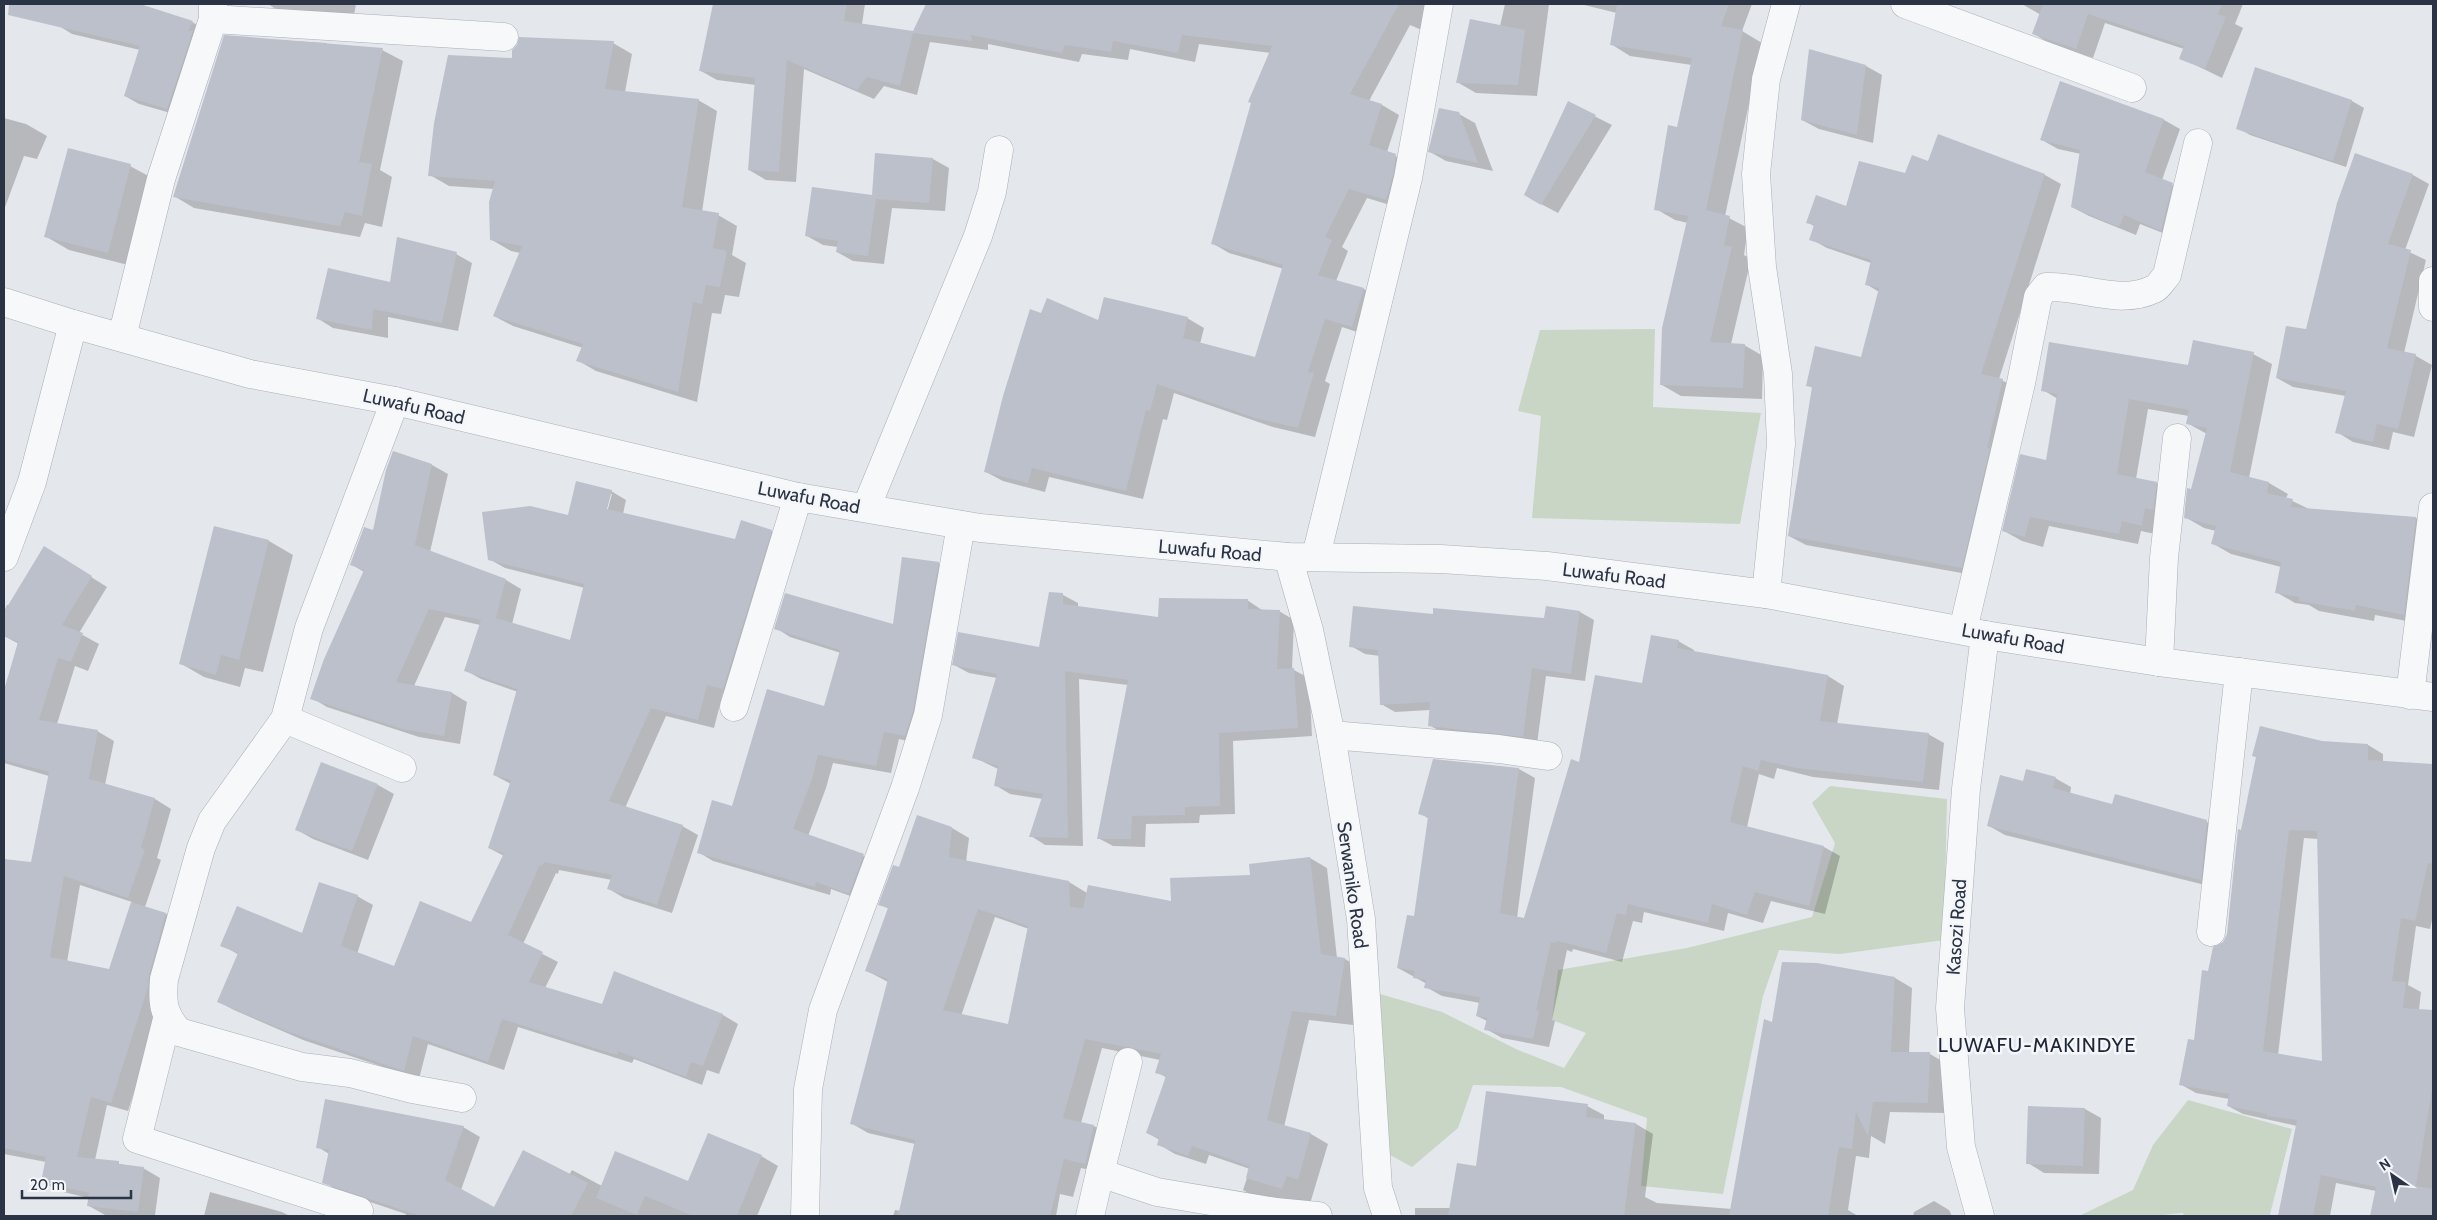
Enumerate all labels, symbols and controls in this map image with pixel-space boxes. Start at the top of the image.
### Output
street label: Luwafu Road [361,384,467,429]
street label: Luwafu Road [756,476,862,519]
street label: Luwafu Road [1157,535,1263,566]
street label: Luwafu Road [1561,558,1667,593]
street label: Luwafu Road [1960,618,2066,659]
street label: Serwaniko Road [1332,820,1373,950]
street label: Kasozi Road [1942,878,1971,976]
district label: LUWAFU-MAKINDYE [1938,1033,2136,1057]
north arrow [2367,1150,2417,1200]
text: N [2376,1154,2394,1174]
scale bar [22,1168,131,1200]
text: 20 m [30,1176,65,1194]

